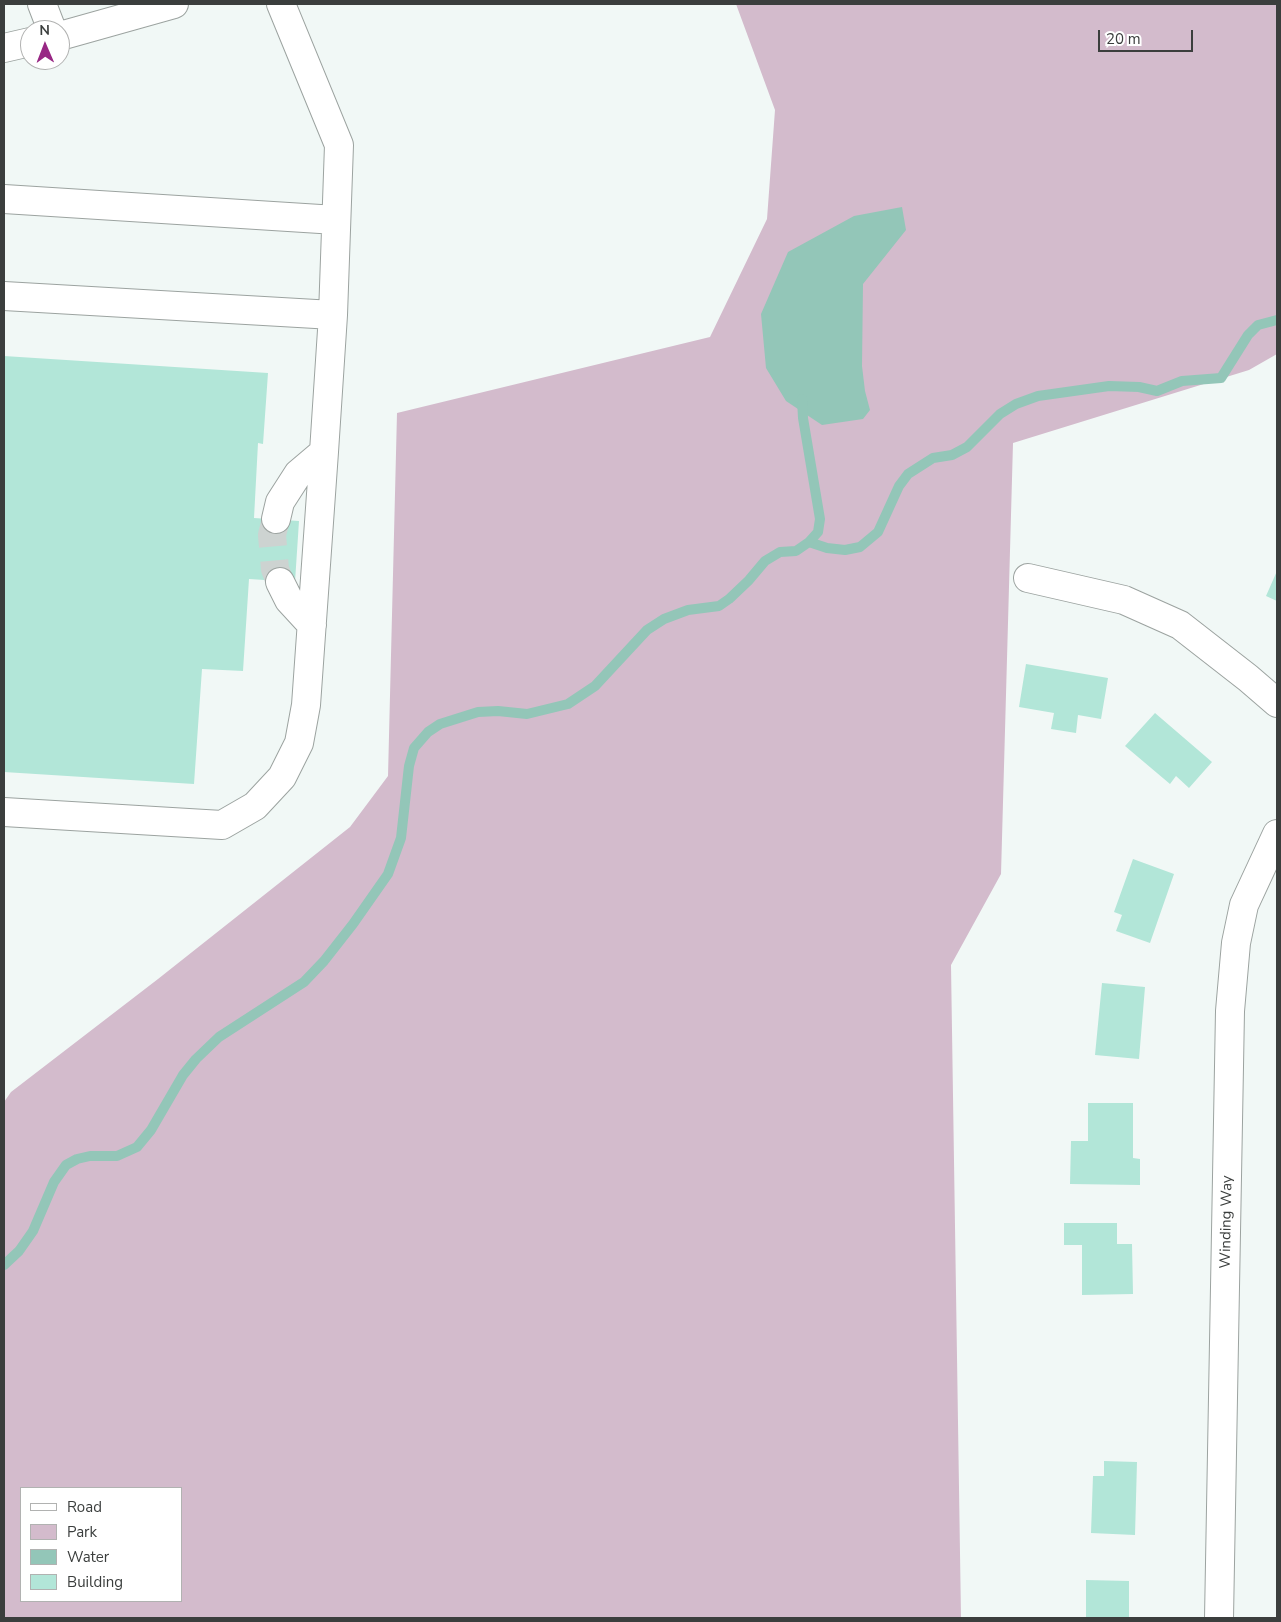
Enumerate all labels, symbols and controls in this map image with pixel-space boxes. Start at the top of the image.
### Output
north arrow [20,20,70,70]
scale bar [1101,20,1196,52]
text: N [39,21,50,40]
text: 20 m [1106,29,1141,49]
street label: Winding Way [1217,1175,1237,1269]
legend [20,1487,182,1602]
text: Road [67,1497,102,1517]
text: Park [67,1522,97,1542]
text: Water [67,1547,109,1567]
text: Building [67,1572,123,1592]

